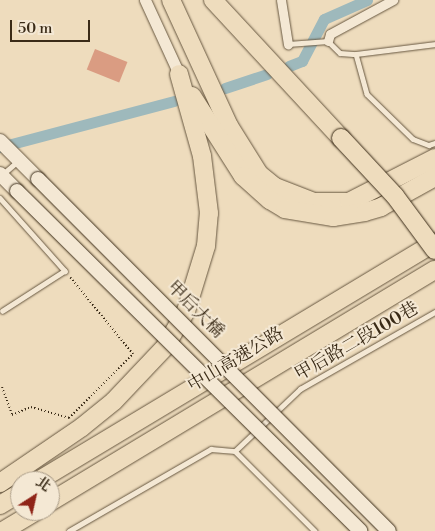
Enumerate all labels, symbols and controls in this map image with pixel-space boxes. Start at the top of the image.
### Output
scale bar [12,10,92,42]
text: 50 m [18,19,52,38]
street label: 甲后大橋 [162,277,228,343]
street label: 甲后路二段100巷 [291,298,423,386]
street label: 中山高速公路 [184,323,288,397]
north arrow [10,471,60,521]
text: 北 [32,473,54,496]

